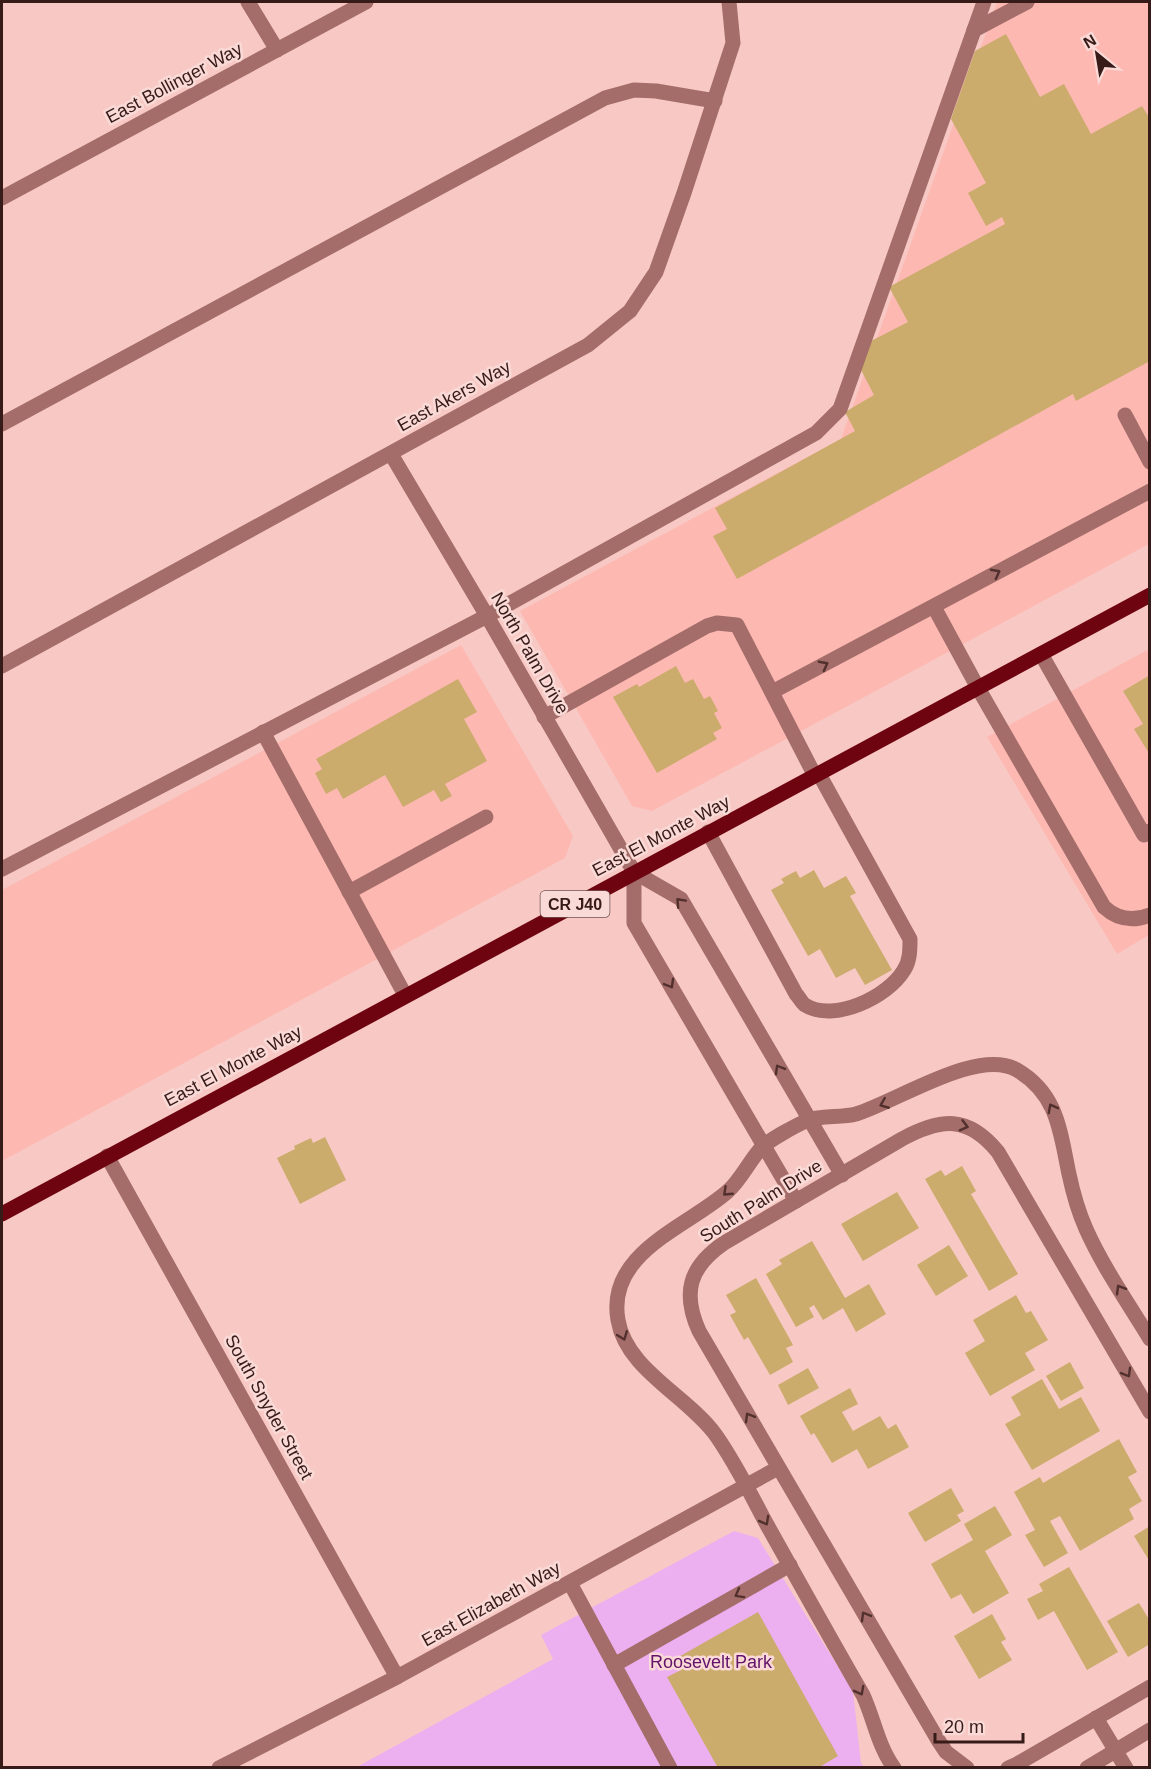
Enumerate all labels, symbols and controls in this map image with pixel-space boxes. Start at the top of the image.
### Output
north arrow [1067,24,1127,84]
text: N [1080,31,1099,52]
street label: East Bollinger Way [102,39,246,127]
street label: East Akers Way [394,357,514,435]
one-way arrow [990,569,1000,580]
street label: North Palm Drive [487,589,573,717]
one-way arrow [818,661,828,672]
street label: East El Monte Way [589,791,733,881]
road number: CR J40 [540,891,610,917]
one-way arrow [676,898,687,908]
one-way arrow [662,978,674,988]
street label: East El Monte Way [161,1021,305,1111]
one-way arrow [775,1065,786,1075]
one-way arrow [879,1097,890,1109]
one-way arrow [1048,1104,1059,1114]
one-way arrow [958,1119,968,1131]
street label: South Palm Drive [696,1155,826,1247]
one-way arrow [723,1185,733,1196]
one-way arrow [1115,1285,1127,1295]
one-way arrow [616,1329,628,1340]
street label: South Snyder Street [221,1331,317,1483]
one-way arrow [1119,1367,1131,1377]
one-way arrow [745,1413,756,1423]
one-way arrow [758,1515,769,1525]
street label: East Elizabeth Way [418,1558,564,1650]
one-way arrow [735,1587,745,1598]
one-way arrow [861,1612,872,1622]
park label: Roosevelt Park [650,1652,773,1672]
one-way arrow [853,1685,864,1696]
scale bar [935,1706,1024,1744]
text: 20 m [944,1717,984,1737]

